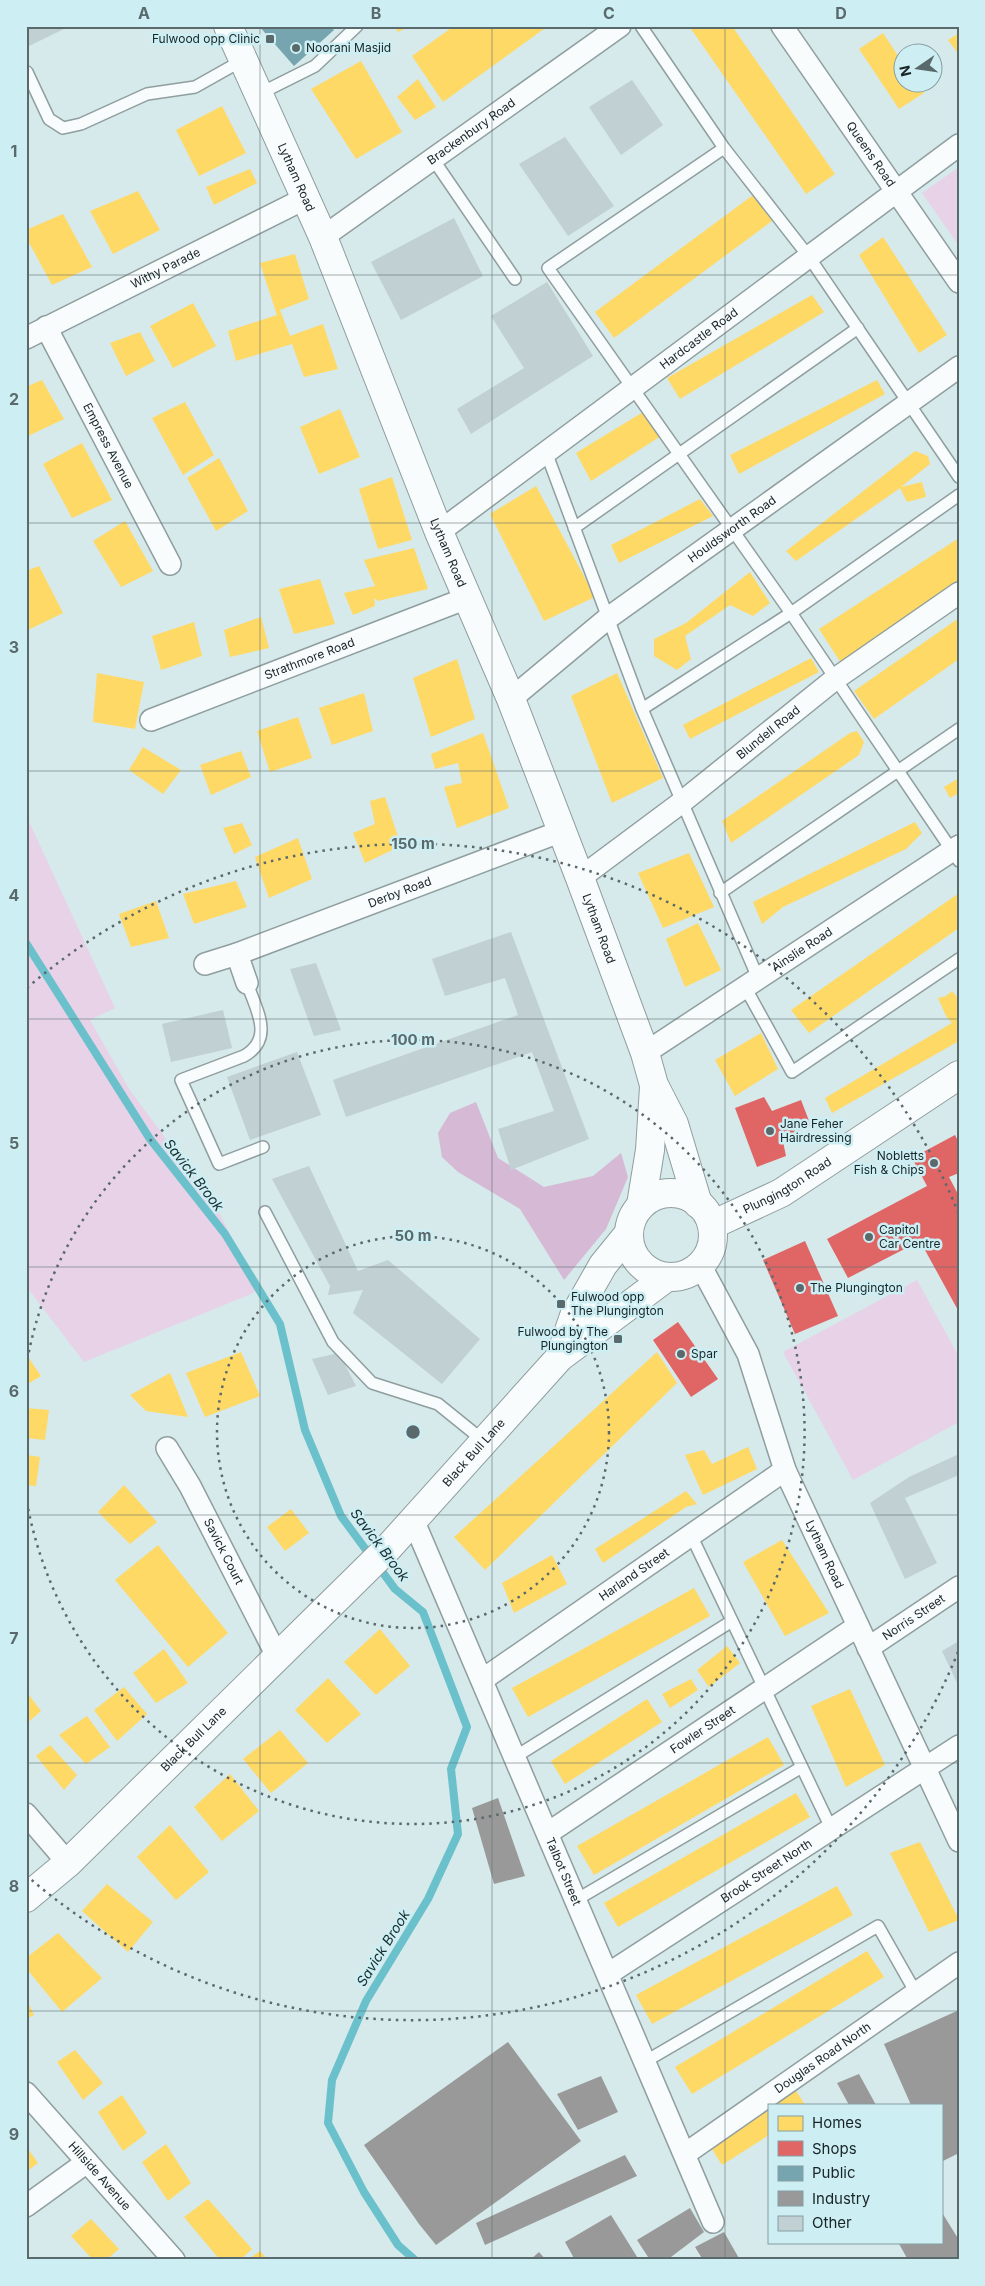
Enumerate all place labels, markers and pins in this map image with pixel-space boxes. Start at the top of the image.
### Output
place label: Fulwood opp Clinic [152,31,260,46]
marker: Fulwood opp Clinic [264,33,276,45]
place label: Noorani Masjid [306,40,391,55]
marker: Noorani Masjid [290,42,302,54]
place label: Jane Feher Hairdressing [780,1116,852,1145]
marker: Jane Feher Hairdressing [764,1125,776,1137]
place label: Nobletts Fish & Chips [854,1148,924,1177]
marker: Nobletts Fish & Chips [928,1157,940,1169]
place label: Capitol Car Centre [879,1222,941,1251]
marker: Capitol Car Centre [863,1231,875,1243]
place label: The Plungington [810,1280,903,1295]
marker: The Plungington [794,1282,806,1294]
place label: Fulwood opp The Plungington [571,1289,664,1318]
marker: Fulwood opp The Plungington [555,1298,567,1310]
place label: Fulwood by The Plungington [518,1324,608,1353]
marker: Fulwood by The Plungington [612,1333,624,1345]
place label: Spar [691,1346,718,1361]
marker: Spar [675,1348,687,1360]
centre of rings [404,1423,422,1441]

